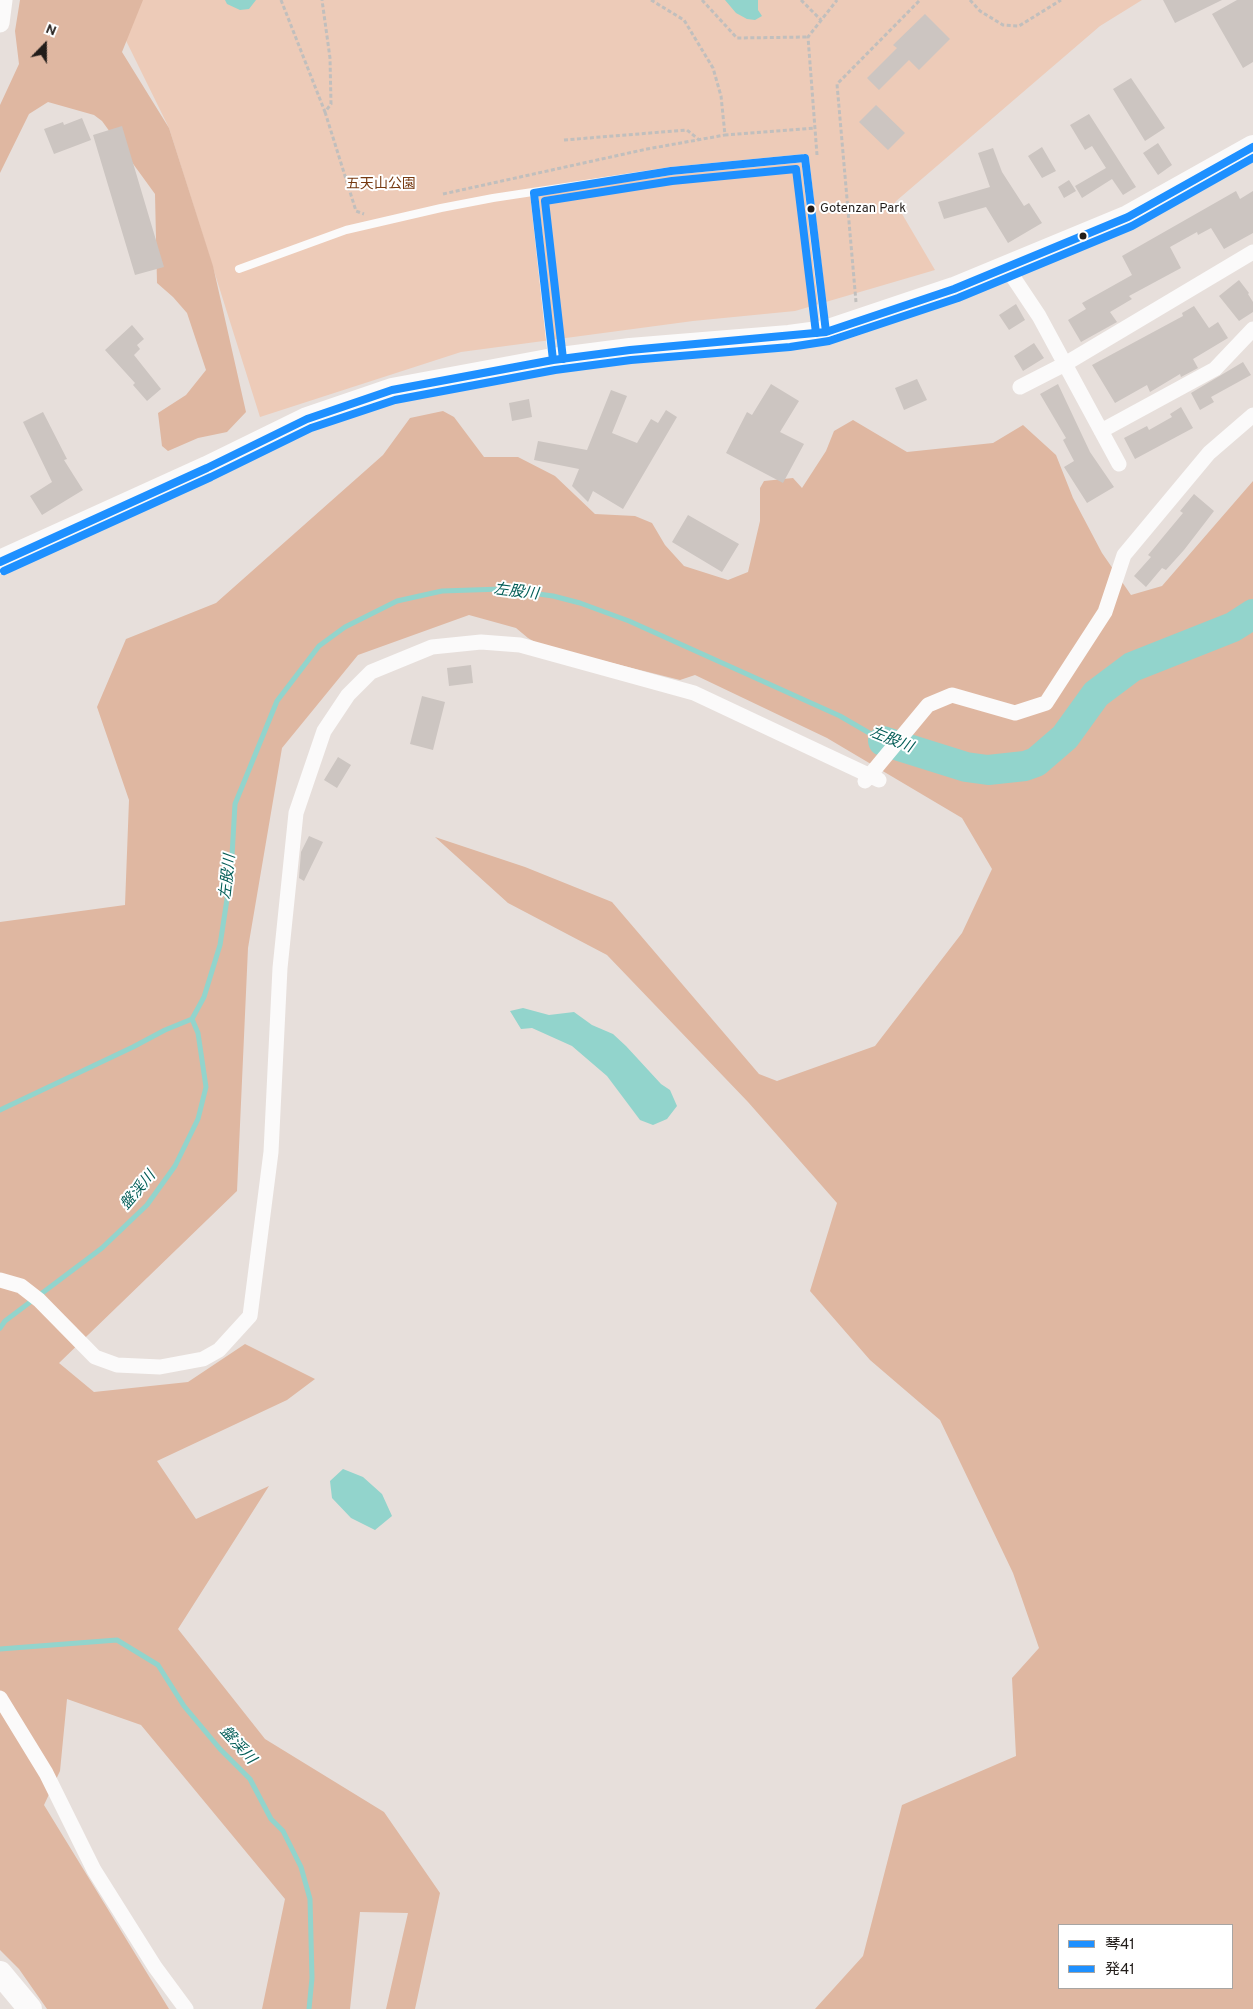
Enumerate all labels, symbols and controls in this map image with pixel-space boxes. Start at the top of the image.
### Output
north arrow [20,20,70,70]
text: N [43,21,59,40]
park label: 五天山公園 [346,177,416,193]
place label: Gotenzan Park [820,201,906,217]
marker: Gotenzan Park [806,204,816,214]
unlabelled marker [1078,231,1088,241]
water label: 左股川 [493,581,539,605]
water label: 左股川 [867,724,915,758]
water label: 左股川 [218,854,240,900]
water label: 盤渓川 [118,1168,160,1214]
water label: 盤渓川 [215,1723,259,1769]
legend [1058,1924,1233,1989]
text: 琴41 [1105,1936,1135,1955]
text: 発41 [1105,1961,1135,1980]

